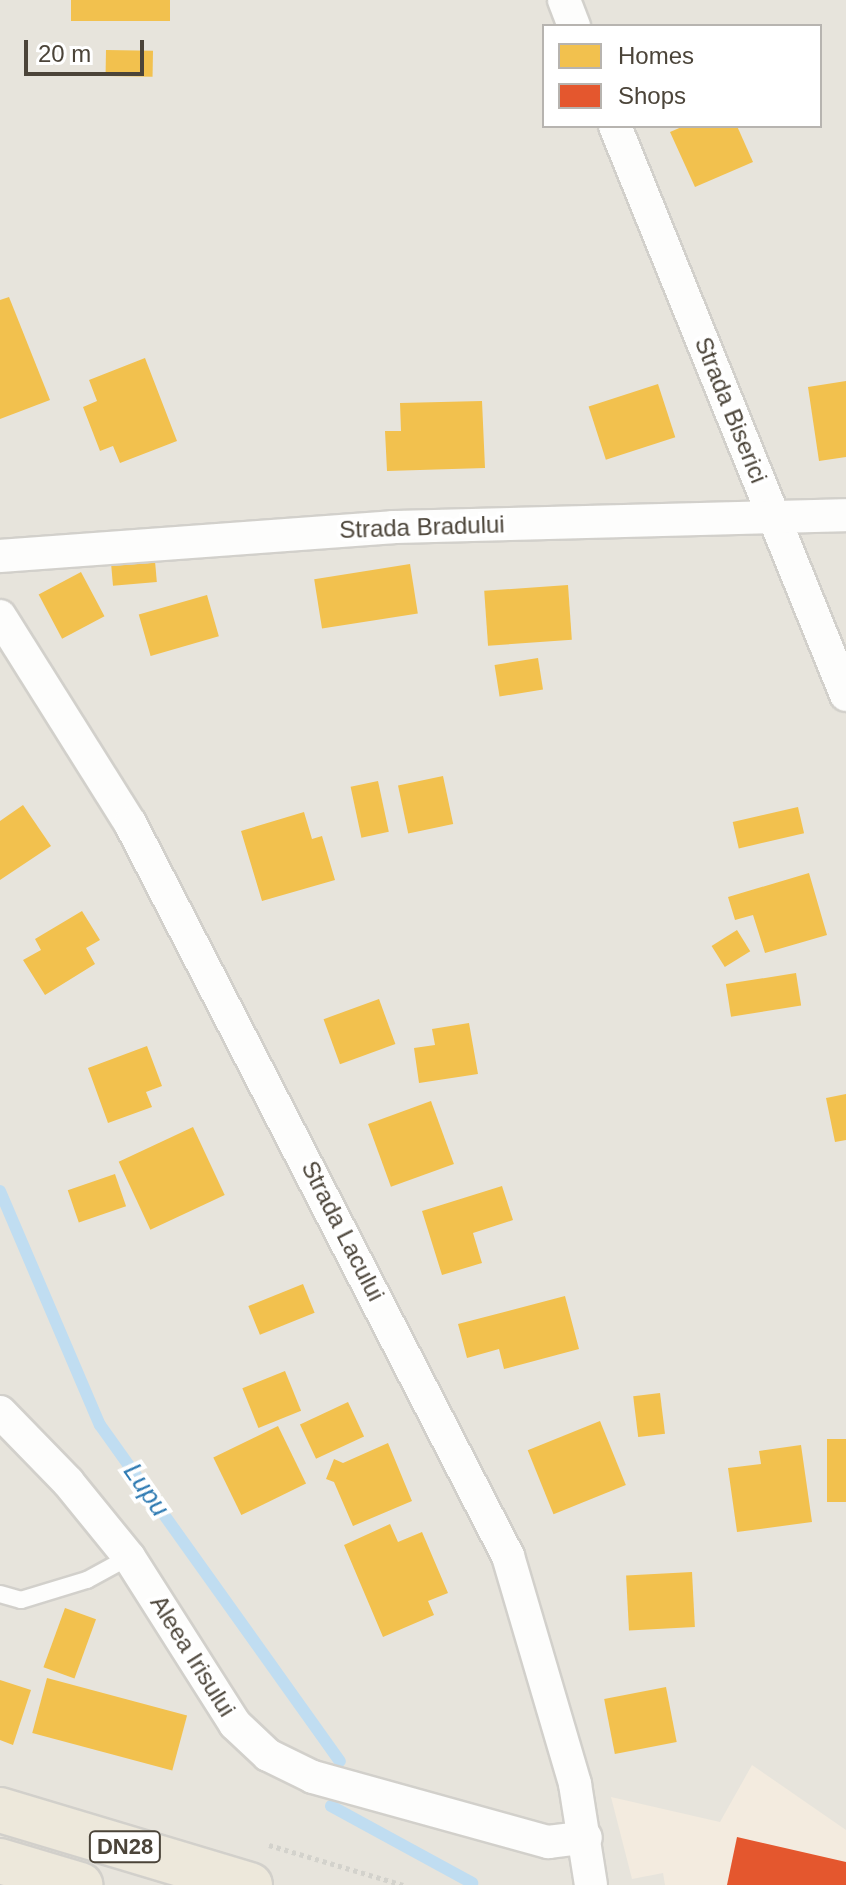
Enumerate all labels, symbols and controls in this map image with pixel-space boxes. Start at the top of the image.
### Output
scale bar [28,24,148,74]
legend [542,24,822,128]
text: 20 m [38,40,91,67]
text: Homes [618,42,694,69]
text: Shops [618,82,686,109]
street label: Strada Biserici [689,333,773,487]
street label: Strada Bradului [339,510,505,544]
street label: Strada Lacului [295,1156,391,1306]
water label: Lupu [117,1457,175,1523]
street label: Aleea Irisului [144,1590,242,1722]
road number: DN28 [87,1829,163,1865]

